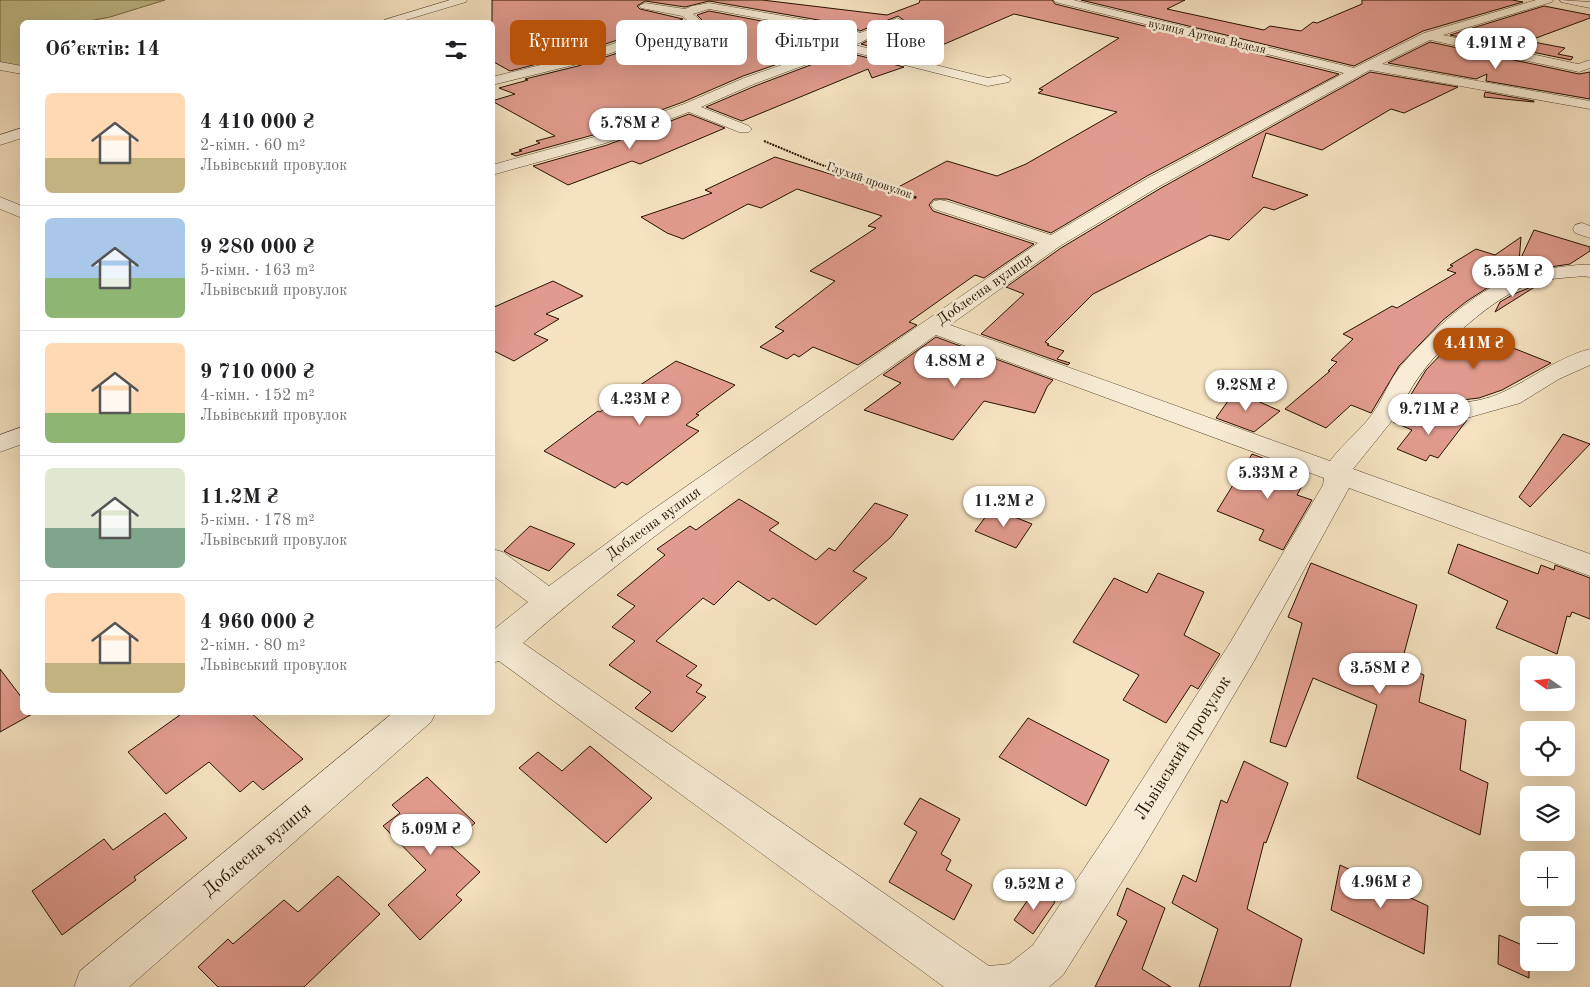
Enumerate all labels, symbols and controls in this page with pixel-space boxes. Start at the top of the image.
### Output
street label: вулиця Артема Веделя [1147,18,1267,56]
chip: Купити [510,20,606,65]
chip: Орендувати [616,20,747,65]
chip: Фільтри [757,20,857,65]
chip: Нове [867,20,944,65]
pin: 4.91M ₴ [1450,28,1542,70]
icon: filters [442,36,470,64]
text: 4.91M ₴ [1466,36,1526,52]
text: Об’єктів: 14 [45,39,160,60]
pin: 5.78M ₴ [584,108,676,150]
text: 4 410 000 ₴ [200,112,314,133]
icon: home [85,113,145,173]
text: 5.78M ₴ [600,116,660,132]
text: 2-кімн. · 60 m² [200,138,305,154]
text: Львівський провулок [200,158,347,174]
street label: Глухий провулок [825,161,913,201]
text: 9 280 000 ₴ [200,237,314,258]
icon: home [85,238,145,298]
street label: Доблесна вулиця [935,251,1036,328]
pin: 5.55M ₴ [1467,256,1559,298]
text: 5-кімн. · 163 m² [200,263,315,279]
text: 5.55M ₴ [1483,264,1543,280]
text: Львівський провулок [200,283,347,299]
pin: 4.41M ₴ [1428,328,1520,370]
text: 4.41M ₴ [1444,336,1504,352]
pin: 4.88M ₴ [909,346,1001,388]
text: 4.88M ₴ [925,354,985,370]
text: 9 710 000 ₴ [200,362,314,383]
icon: home [85,363,145,423]
pin: 9.28M ₴ [1200,370,1292,412]
text: 9.28M ₴ [1216,378,1276,394]
pin: 4.23M ₴ [594,384,686,426]
text: 4-кімн. · 152 m² [200,388,315,404]
text: 4.23M ₴ [610,392,670,408]
pin: 9.71M ₴ [1383,394,1475,436]
text: 9.71M ₴ [1399,402,1459,418]
text: Львівський провулок [200,408,347,424]
pin: 5.33M ₴ [1222,458,1314,500]
text: 5.33M ₴ [1238,466,1298,482]
street label: Доблесна вулиця [604,485,704,563]
pin: 11.2M ₴ [958,486,1050,528]
text: 11.2M ₴ [200,487,279,508]
icon: home [85,488,145,548]
text: 11.2M ₴ [974,494,1034,510]
text: 5-кімн. · 178 m² [200,513,315,529]
text: Львівський провулок [200,533,347,549]
text: 4 960 000 ₴ [200,612,314,633]
icon: home [85,613,145,673]
text: 2-кімн. · 80 m² [200,638,305,654]
pin: 3.58M ₴ [1334,652,1426,695]
north arrow [1520,656,1575,711]
map controls [1520,656,1575,971]
text: Львівський провулок [200,658,347,674]
text: 3.58M ₴ [1350,661,1410,677]
street label: Львівський провулок [1131,673,1235,823]
button: locate [1520,721,1575,776]
button: layers [1520,786,1575,841]
street label: Доблесна вулиця [199,800,315,900]
pin: 5.09M ₴ [385,814,477,856]
text: 5.09M ₴ [401,822,461,838]
button: + [1520,851,1575,906]
pin: 4.96M ₴ [1335,866,1427,909]
pin: 9.52M ₴ [988,868,1080,911]
text: 4.96M ₴ [1351,875,1411,891]
text: 9.52M ₴ [1004,877,1064,893]
button: − [1520,916,1575,971]

